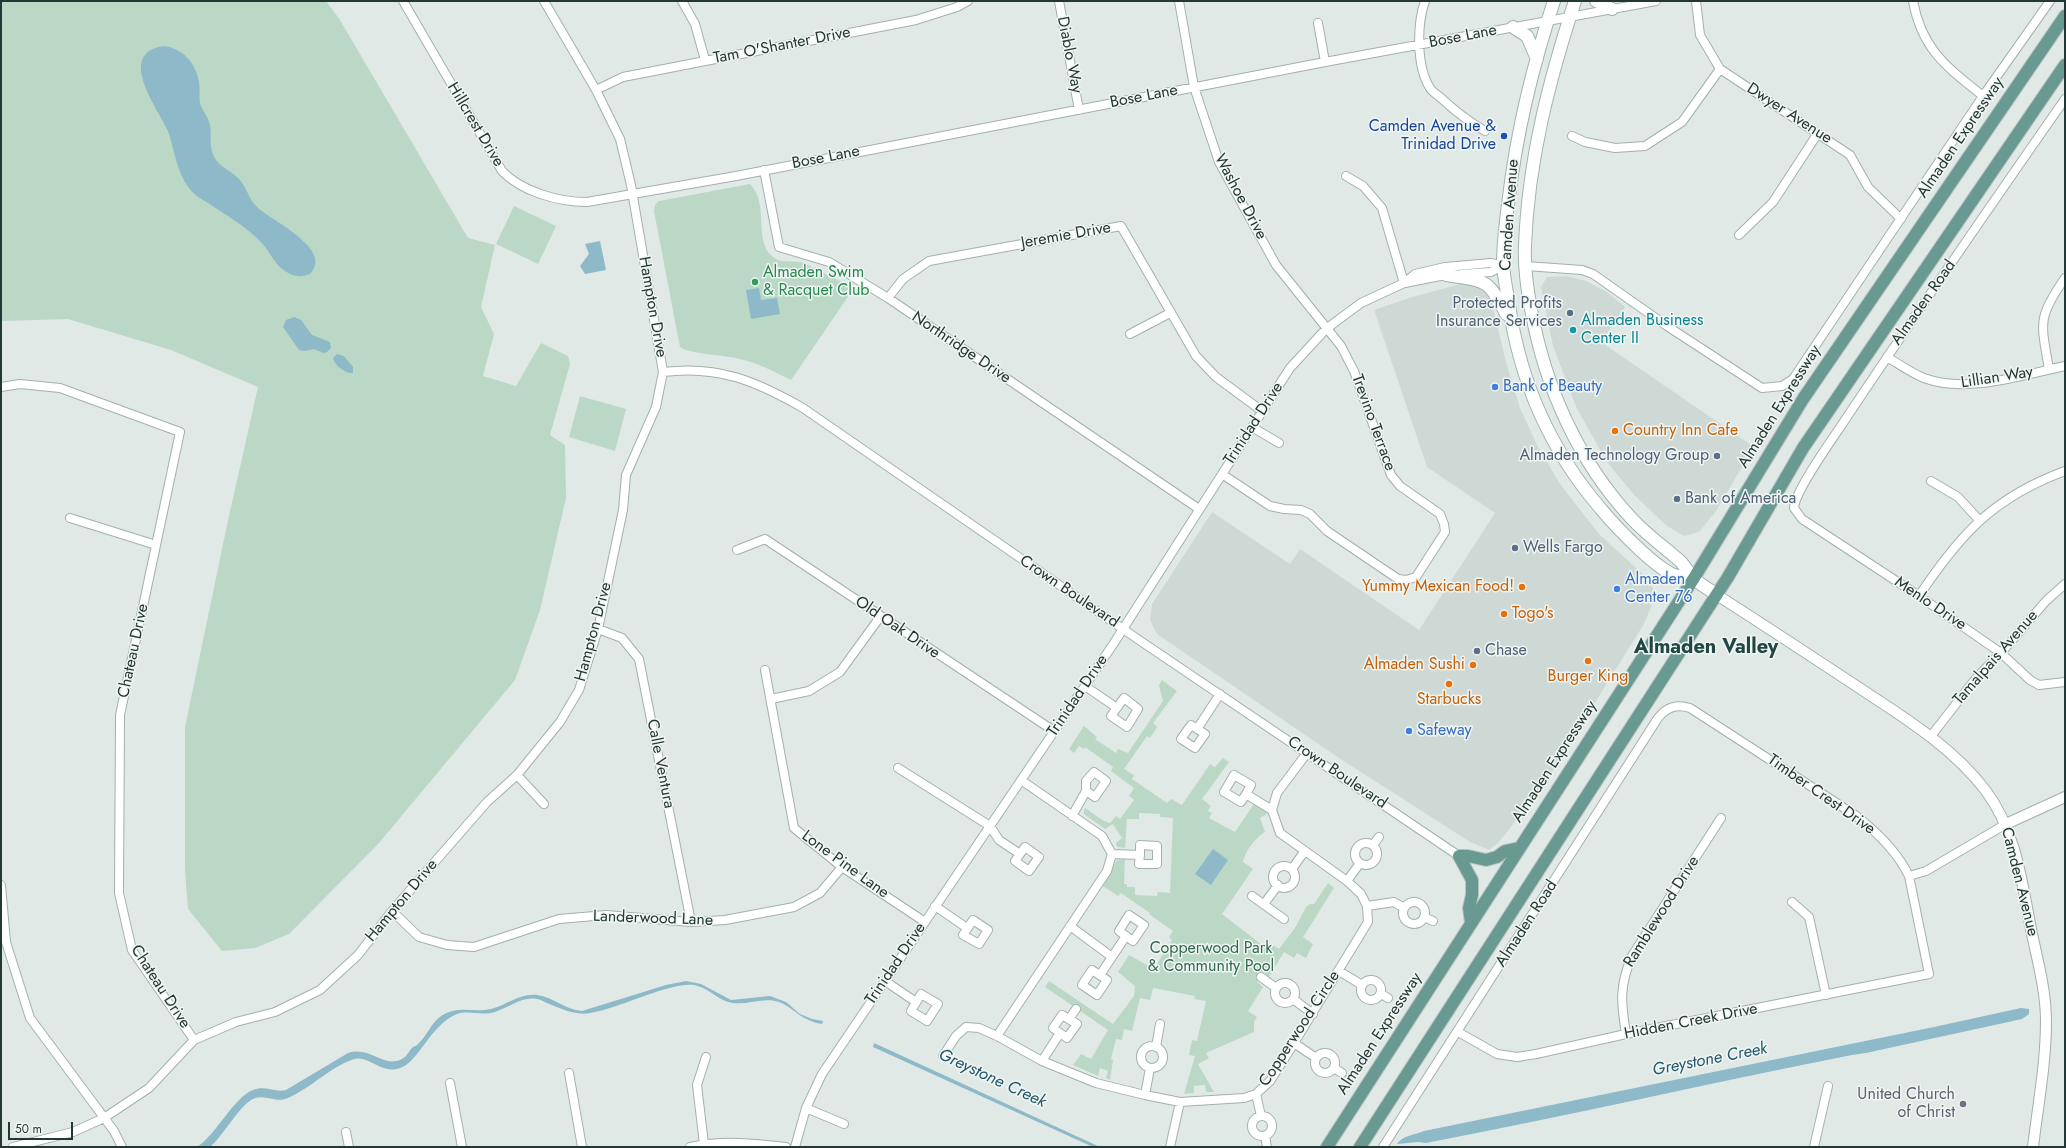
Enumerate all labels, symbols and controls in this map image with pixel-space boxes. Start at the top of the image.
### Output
street label: Diablo Way [1052,15,1086,95]
street label: Bose Lane [1427,21,1499,53]
street label: Tam O'Shanter Drive [712,23,852,69]
street label: Almaden Expressway [1913,74,2009,202]
street label: Hillcrest Drive [442,79,508,171]
street label: Dwyer Avenue [1743,79,1835,149]
street label: Bose Lane [1108,81,1180,113]
place label: Camden Avenue & Trinidad Drive [1369,117,1496,155]
marker: Camden Avenue & Trinidad Drive [1499,131,1509,141]
street label: Bose Lane [790,142,862,174]
street label: Washoe Drive [1209,151,1271,243]
street label: Camden Avenue [1497,159,1523,271]
street label: Jeremie Drive [1020,219,1112,253]
street label: Hampton Drive [634,255,670,359]
street label: Almaden Road [1888,257,1960,349]
place label: Almaden Swim & Racquet Club [763,263,869,301]
marker: Almaden Swim & Racquet Club [750,277,760,287]
place label: Protected Profits Insurance Services [1436,294,1562,332]
street label: Northridge Drive [908,308,1014,388]
marker: Protected Profits Insurance Services [1565,308,1575,318]
place label: Almaden Business Center II [1581,311,1703,349]
marker: Almaden Business Center II [1568,325,1578,335]
street label: Almaden Expressway [1734,342,1826,472]
street label: Lillian Way [1960,363,2034,393]
street label: Trevino Terrace [1347,372,1399,474]
place label: Bank of Beauty [1503,377,1602,397]
street label: Trinidad Drive [1220,379,1288,469]
marker: Bank of Beauty [1490,382,1500,392]
place label: Country Inn Cafe [1623,421,1738,441]
marker: Country Inn Cafe [1610,426,1620,436]
place label: Almaden Technology Group [1519,446,1709,466]
marker: Almaden Technology Group [1712,451,1722,461]
place label: Bank of America [1685,489,1796,509]
marker: Bank of America [1672,494,1682,504]
place label: Wells Fargo [1523,538,1603,558]
marker: Wells Fargo [1510,543,1520,553]
street label: Crown Boulevard [1016,552,1122,632]
place label: Almaden Center 76 [1625,570,1693,608]
street label: Menlo Drive [1890,573,1970,635]
place label: Yummy Mexican Food! [1362,577,1514,597]
street label: Hampton Drive [572,580,616,684]
marker: Yummy Mexican Food! [1517,582,1527,592]
marker: Almaden Center 76 [1612,584,1622,594]
street label: Old Oak Drive [851,593,943,663]
street label: Chateau Drive [115,602,153,700]
place label: Togo's [1512,604,1553,624]
street label: Tamalpais Avenue [1950,607,2042,709]
marker: Togo's [1499,609,1509,619]
district label: Almaden Valley [1634,636,1778,660]
place label: Chase [1485,641,1527,661]
marker: Chase [1472,646,1482,656]
street label: Trinidad Drive [1044,651,1112,741]
place label: Almaden Sushi [1364,655,1465,675]
marker: Burger King [1583,656,1593,666]
marker: Almaden Sushi [1468,660,1478,670]
place label: Burger King [1548,667,1628,687]
marker: Starbucks [1444,679,1454,689]
place label: Starbucks [1417,690,1481,710]
street label: Almaden Expressway [1508,697,1602,827]
street label: Calle Ventura [642,718,678,810]
place label: Safeway [1417,721,1472,741]
marker: Safeway [1404,726,1414,736]
street label: Crown Boulevard [1284,733,1390,813]
street label: Timber Crest Drive [1764,751,1878,839]
street label: Camden Avenue [1996,826,2042,938]
street label: Lone Pine Lane [798,827,892,903]
street label: Ramblewood Drive [1620,853,1704,971]
street label: Hampton Drive [362,856,442,946]
street label: Almaden Road [1492,877,1562,971]
street label: Landerwood Lane [593,907,713,931]
street label: Trinidad Drive [862,919,930,1009]
park label: Copperwood Park & Community Pool [1148,939,1274,977]
street label: Chateau Drive [126,942,194,1032]
street label: Copperwood Circle [1255,968,1345,1090]
street label: Almaden Expressway [1333,969,1427,1099]
street label: Hidden Creek Drive [1623,1000,1759,1044]
water label: Greystone Creek [1651,1039,1769,1081]
water label: Greystone Creek [935,1045,1049,1113]
place label: United Church of Christ [1857,1085,1955,1123]
marker: United Church of Christ [1958,1099,1968,1109]
scale bar [10,1114,75,1140]
text: 50 m [15,1120,42,1138]

